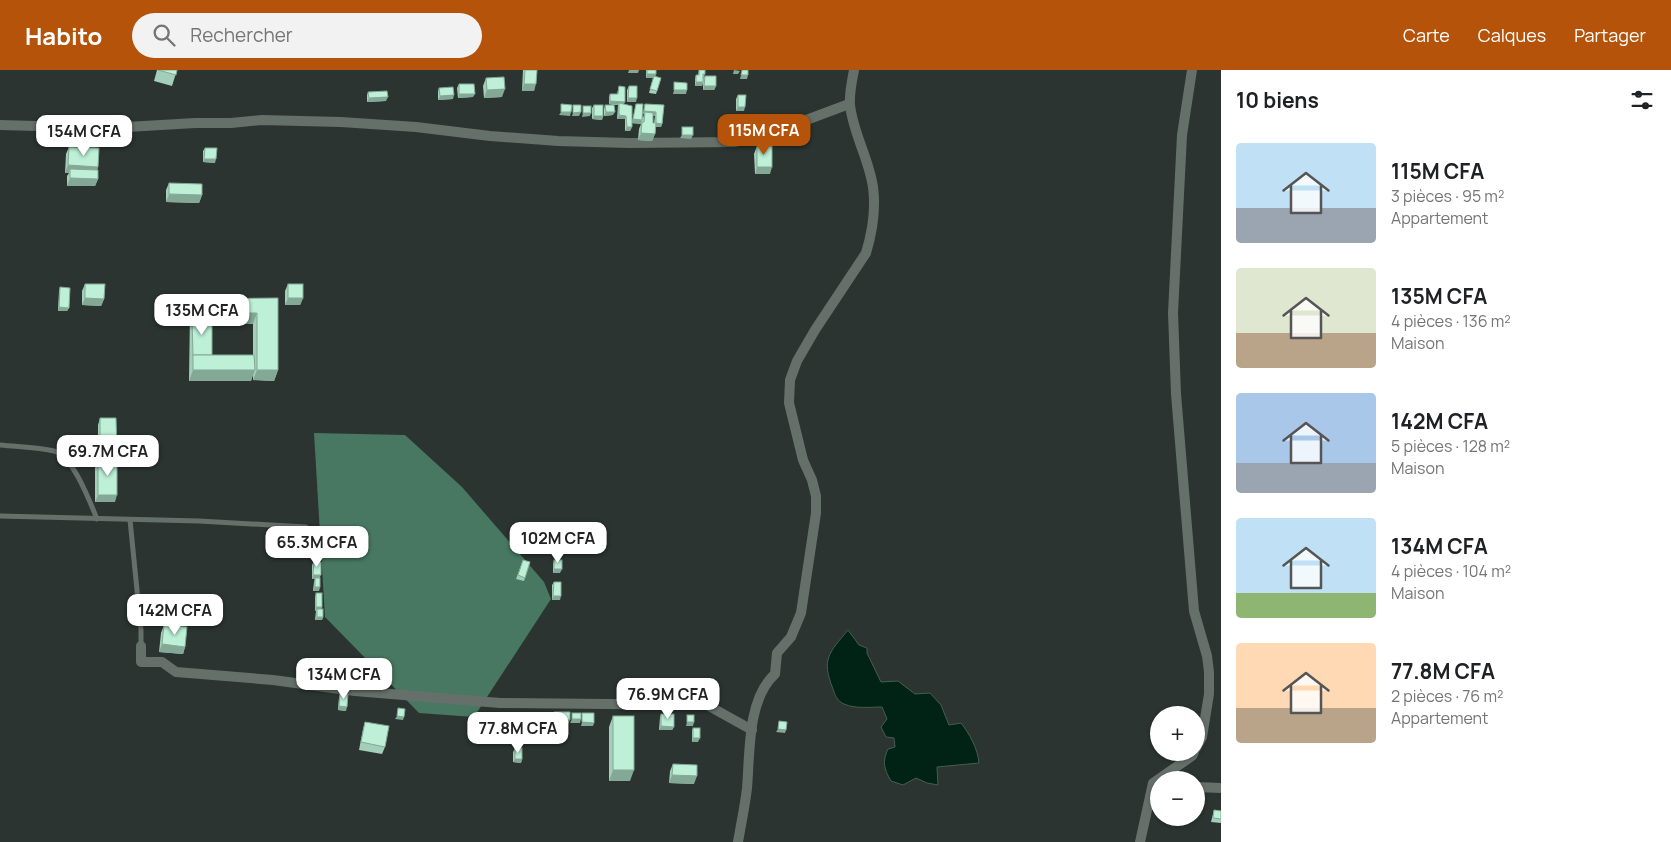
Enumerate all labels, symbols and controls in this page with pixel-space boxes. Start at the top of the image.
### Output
search box [132,13,482,58]
text: Habito [25,19,102,52]
icon: search [150,21,178,49]
text: Rechercher [190,22,293,48]
text: Carte [1403,23,1450,47]
text: Calques [1478,23,1546,47]
text: Partager [1574,23,1646,47]
text: 10 biens [1236,86,1319,114]
icon: filters [1628,86,1656,114]
pin: 154M CFA [32,114,136,157]
pin: 115M CFA [712,114,816,156]
text: 115M CFA [728,119,800,141]
text: 154M CFA [47,120,121,142]
text: 115M CFA [1391,157,1484,185]
icon: home [1276,163,1336,223]
text: 3 pièces · 95 m² [1391,185,1504,207]
text: Appartement [1391,207,1488,229]
text: 135M CFA [1391,282,1487,310]
icon: home [1276,288,1336,348]
pin: 135M CFA [150,294,254,336]
text: 135M CFA [165,299,239,321]
text: 4 pièces · 136 m² [1391,310,1511,332]
text: Maison [1391,332,1444,354]
text: 142M CFA [1391,407,1488,435]
icon: home [1276,413,1336,473]
pin: 69.7M CFA [51,434,165,477]
text: 5 pièces · 128 m² [1391,435,1510,457]
text: 69.7M CFA [68,440,148,462]
text: Maison [1391,457,1444,479]
pin: 102M CFA [506,522,610,564]
pin: 65.3M CFA [260,526,374,568]
text: 102M CFA [521,527,595,549]
text: 65.3M CFA [276,531,358,553]
text: 134M CFA [1391,532,1488,560]
icon: home [1276,538,1336,598]
text: 4 pièces · 104 m² [1391,560,1511,582]
text: Maison [1391,582,1444,604]
pin: 142M CFA [123,594,227,636]
text: 142M CFA [138,599,212,621]
text: 77.8M CFA [1391,657,1495,685]
pin: 134M CFA [292,658,396,700]
text: 134M CFA [307,663,381,685]
icon: home [1276,663,1336,723]
pin: 76.9M CFA [611,678,725,720]
text: 76.9M CFA [628,683,708,705]
text: 2 pièces · 76 m² [1391,685,1503,707]
map controls [1150,706,1205,826]
button: + [1150,706,1205,761]
text: Appartement [1391,707,1488,729]
pin: 77.8M CFA [461,712,575,754]
text: 77.8M CFA [478,717,558,739]
button: − [1150,771,1205,826]

